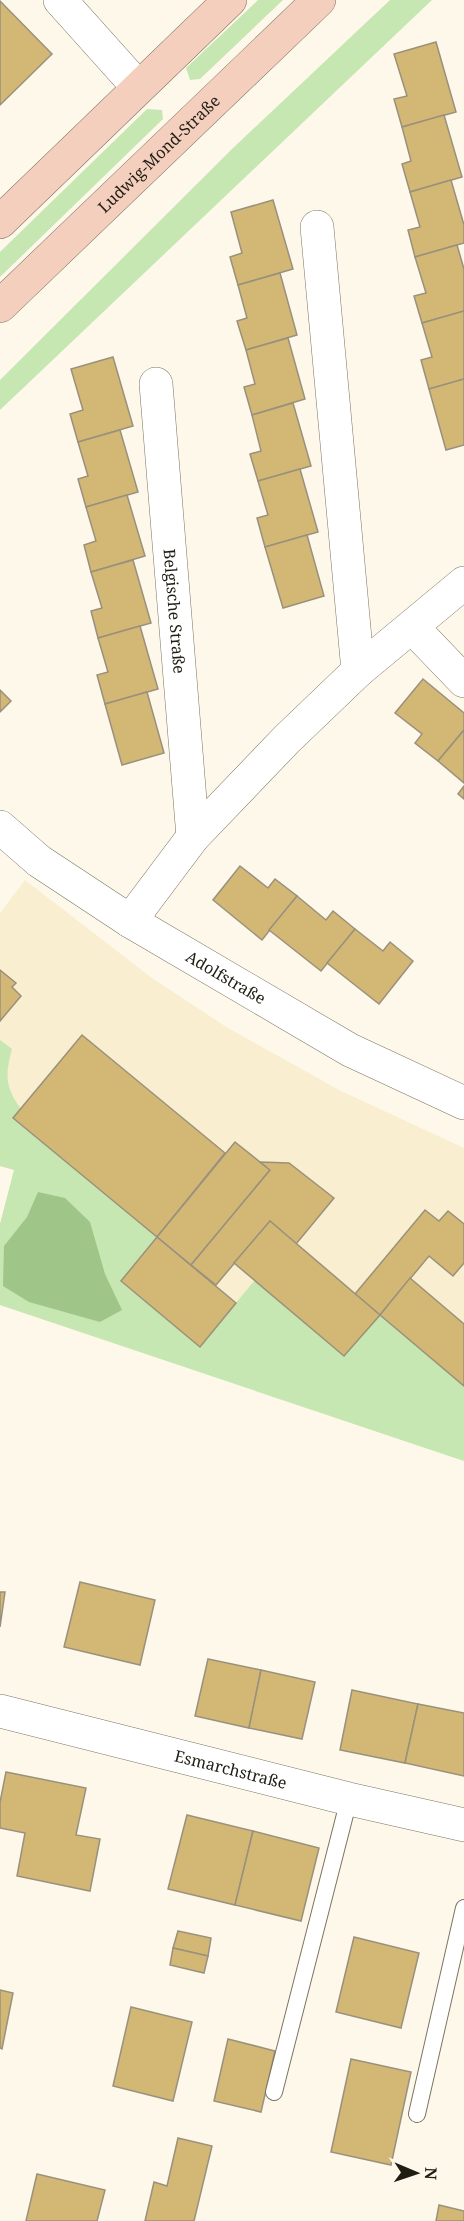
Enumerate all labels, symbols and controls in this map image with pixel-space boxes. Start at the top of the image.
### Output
street label: Ludwig-Mond-Straße [93,90,225,217]
street label: Belgische Straße [158,548,191,675]
street label: Adolfstraße [182,945,270,1009]
street label: Esmarchstraße [172,1744,289,1794]
north arrow [386,2143,446,2203]
text: N [420,2167,442,2181]

